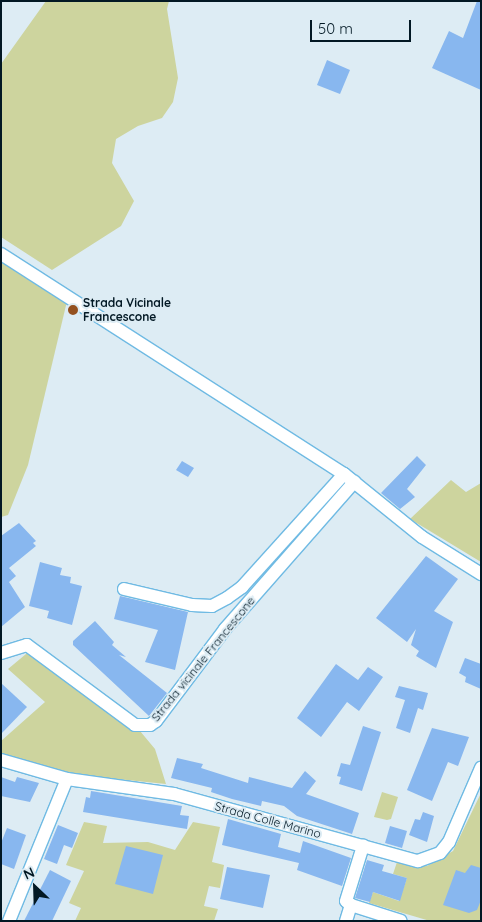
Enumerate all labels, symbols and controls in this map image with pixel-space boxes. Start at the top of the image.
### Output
scale bar [312,10,413,42]
text: 50 m [318,19,353,38]
place label: Strada Vicinale Francescone [83,296,171,324]
marker: Strada Vicinale Francescone [67,304,79,316]
street label: Strada vicinale Francescone [148,594,258,724]
street label: Strada Colle Marino [213,799,323,841]
north arrow [10,862,60,912]
text: N [21,863,37,884]

